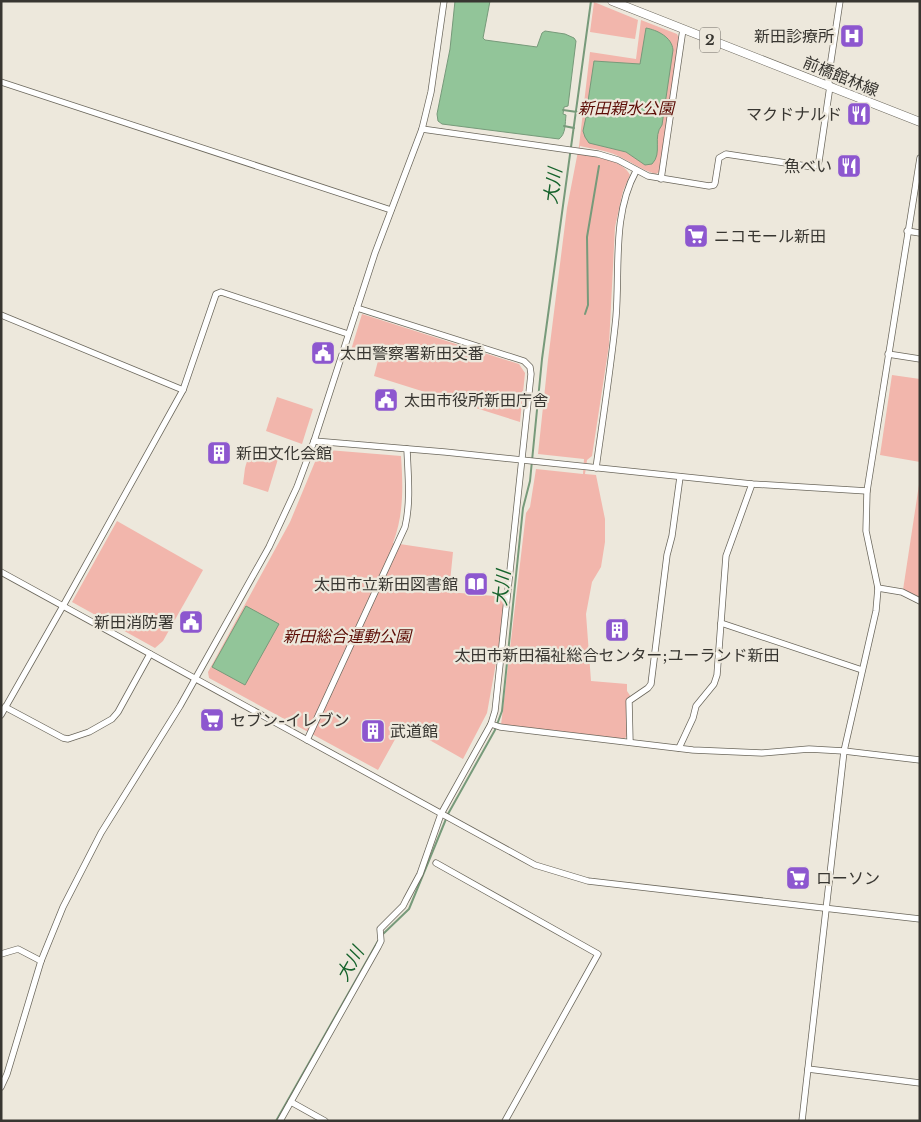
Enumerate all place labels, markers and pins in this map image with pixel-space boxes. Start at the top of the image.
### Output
hospital icon: 新田診療所 [839,23,865,49]
place label: 新田診療所 [754,26,834,46]
restaurant icon: マクドナルド [846,101,872,127]
place label: マクドナルド [746,104,842,124]
restaurant icon: 魚べい [836,153,862,179]
place label: 魚べい [784,156,832,176]
supermarket icon: ニコモール新田 [683,223,709,249]
place label: ニコモール新田 [714,226,826,246]
public building icon: 太田警察署新田交番 [310,340,336,366]
place label: 太田警察署新田交番 [340,343,484,363]
public building icon: 太田市役所新田庁舎 [373,387,399,413]
place label: 太田市役所新田庁舎 [404,390,548,410]
building icon: 新田文化会館 [206,440,232,466]
place label: 新田文化会館 [236,443,332,463]
library icon: 太田市立新田図書館 [463,571,489,597]
place label: 太田市立新田図書館 [314,574,458,594]
public building icon: 新田消防署 [178,609,204,635]
place label: 新田消防署 [94,612,174,632]
building icon: 太田市新田福祉総合センター;ユーランド新田 [604,617,630,643]
place label: 太田市新田福祉総合センター;ユーランド新田 [455,645,779,665]
supermarket icon: セブン-イレブン [199,707,225,733]
place label: セブン-イレブン [230,710,349,730]
building icon: 武道館 [360,718,386,744]
place label: 武道館 [390,721,438,741]
supermarket icon: ローソン [785,865,811,891]
place label: ローソン [816,868,880,888]

